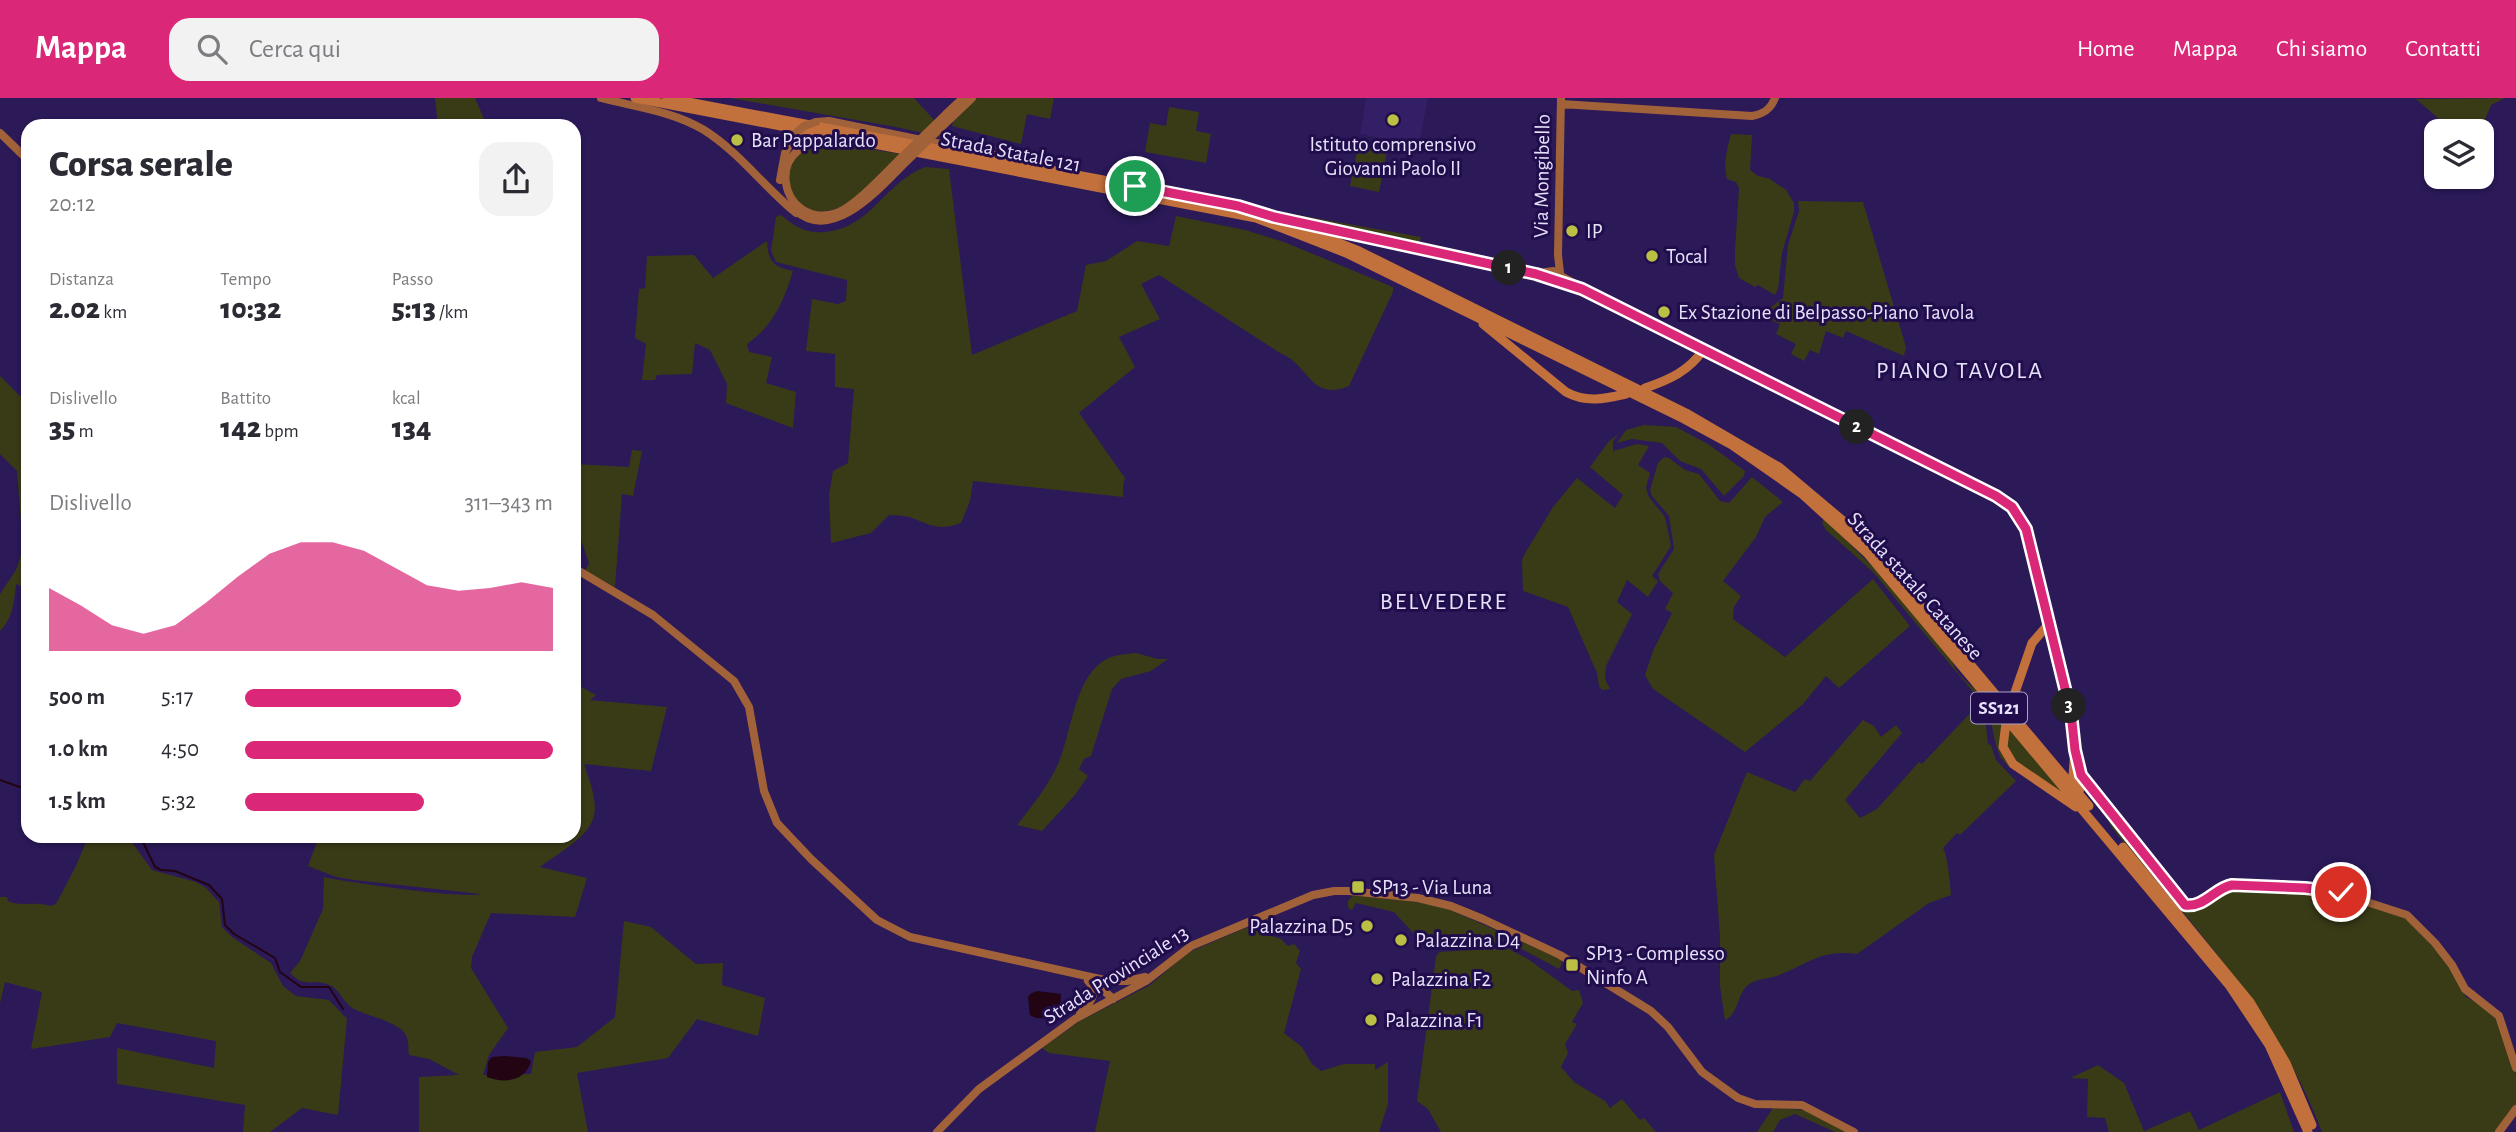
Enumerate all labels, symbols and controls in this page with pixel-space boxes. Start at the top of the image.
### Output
search box [169,18,659,81]
icon: search [193,30,231,68]
text: Mappa [35,32,127,65]
text: Cerca qui [249,36,341,62]
text: Home [2077,37,2135,61]
text: Mappa [2173,37,2238,61]
text: Chi siamo [2276,37,2367,61]
text: Contatti [2405,37,2481,61]
marker: Istituto comprensivo Giovanni Paolo II [1385,112,1401,128]
street label: Via Mongibello [1530,114,1554,238]
map controls [2424,119,2494,189]
button: layers [2424,119,2494,189]
street label: Strada Statale 121 [939,128,1083,176]
place label: Bar Pappalardo [751,130,876,151]
marker: Bar Pappalardo [729,132,745,148]
place label: Istituto comprensivo Giovanni Paolo II [1310,134,1476,179]
button: share [479,142,553,216]
text: Corsa serale [49,146,233,184]
pin [1105,156,1165,216]
icon: arrive [1116,167,1154,205]
text: 20:12 [49,193,95,216]
place label: IP [1586,221,1603,242]
marker: IP [1564,223,1580,239]
place label: Tocal [1666,246,1708,267]
marker: Tocal [1644,248,1660,264]
pin: 1 [1492,250,1526,286]
text: 1 [1505,258,1512,277]
text: Distanza [49,270,114,289]
text: Tempo [220,270,271,289]
text: Passo [392,270,433,289]
text: 2.02 [49,294,100,324]
text: 10:32 [220,294,281,324]
text: 5:13 [392,294,436,324]
place label: Ex Stazione di Belpasso-Piano Tavola [1678,302,1975,323]
text: km [100,303,127,322]
text: /km [436,303,468,322]
marker: Ex Stazione di Belpasso-Piano Tavola [1656,304,1672,320]
district label: PIANO TAVOLA [1876,359,2044,383]
text: Dislivello [49,389,117,408]
text: Battito [220,389,271,408]
text: kcal [392,389,421,408]
pin: 2 [1840,410,1874,444]
text: 35 [49,413,75,443]
text: 142 [220,413,261,443]
text: 134 [392,413,431,443]
text: 2 [1852,417,1861,436]
text: m [75,422,94,441]
text: bpm [261,422,299,441]
text: Dislivello [49,492,132,515]
text: 311–343 m [465,492,553,515]
street label: Strada statale Catanese [1843,508,1987,664]
district label: BELVEDERE [1380,590,1508,614]
text: 500 m [49,686,105,709]
text: 5:17 [161,686,193,709]
pin: 3 [2052,688,2086,724]
road number: SS121 [1971,692,2027,723]
text: 3 [2064,696,2073,715]
text: 1.0 km [49,738,108,761]
text: 4:50 [161,738,199,761]
text: 1.5 km [49,790,106,813]
text: 5:32 [161,790,196,813]
pin [2311,862,2371,922]
icon: check [2322,873,2360,911]
place label: SP13 - Via Luna [1372,877,1492,898]
marker: SP13 - Via Luna [1350,879,1366,895]
place label: Palazzina D5 [1249,916,1353,937]
marker: Palazzina D5 [1359,918,1375,934]
street label: Strada Provinciale 13 [1040,922,1192,1028]
place label: Palazzina D4 [1415,930,1520,951]
marker: Palazzina D4 [1393,932,1409,948]
place label: SP13 - Complesso Ninfo A [1586,943,1725,988]
marker: SP13 - Complesso Ninfo A [1564,957,1580,973]
place label: Palazzina F2 [1391,969,1491,990]
marker: Palazzina F2 [1369,971,1385,987]
place label: Palazzina F1 [1385,1010,1483,1031]
marker: Palazzina F1 [1363,1012,1379,1028]

